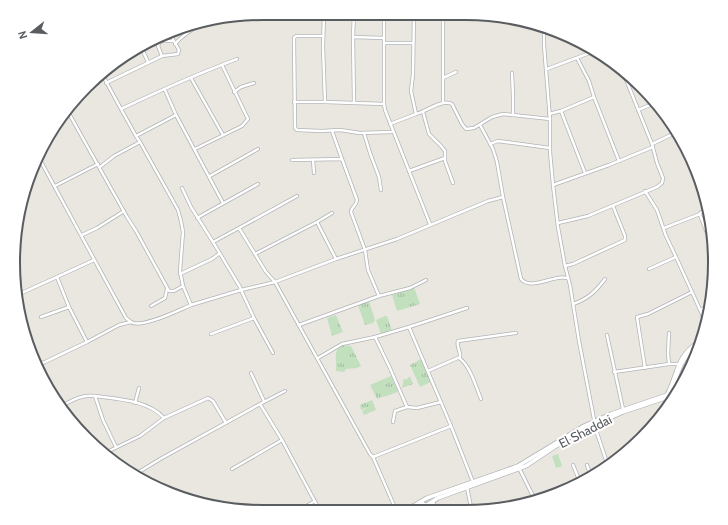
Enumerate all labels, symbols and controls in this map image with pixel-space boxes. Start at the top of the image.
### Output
north arrow [12,12,52,52]
text: N [15,29,30,41]
street label: El Shaddai [556,411,614,451]

